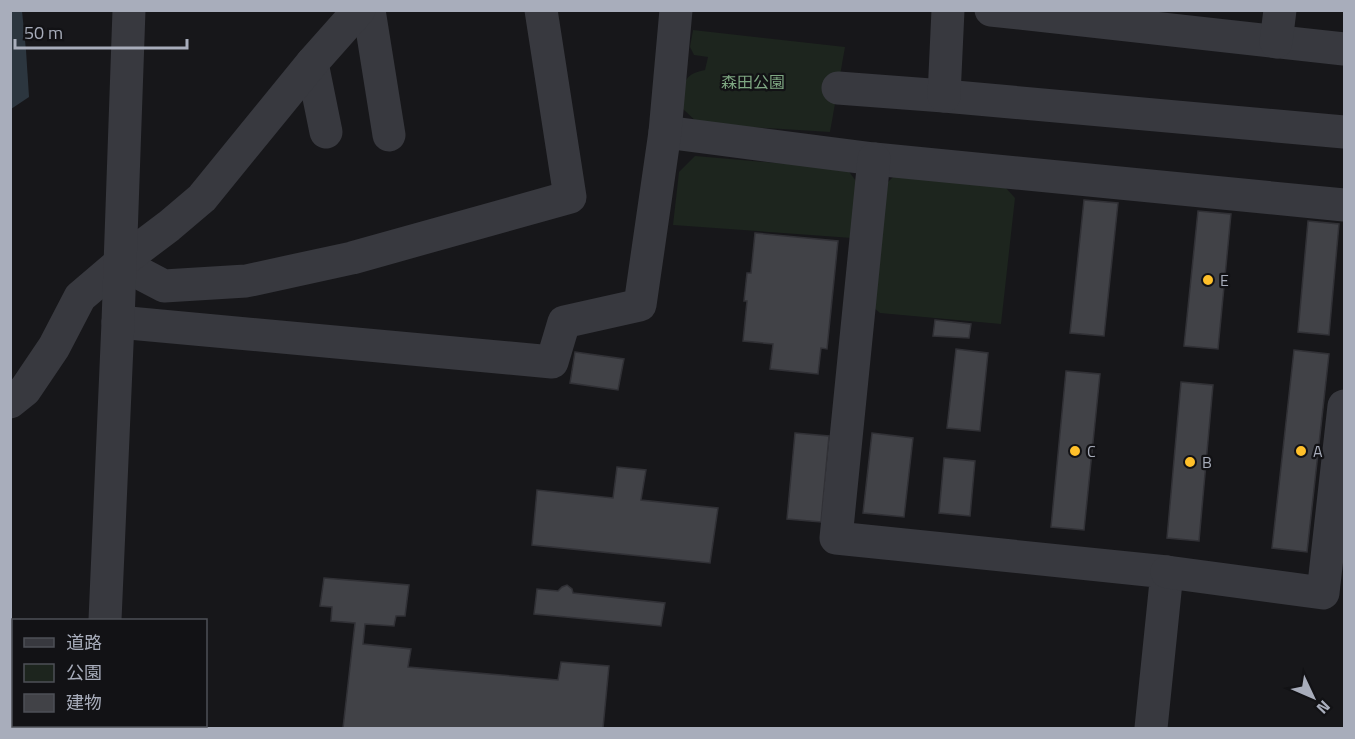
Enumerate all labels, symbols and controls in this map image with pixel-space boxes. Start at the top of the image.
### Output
scale bar [15,12,188,50]
text: 50 m [24,19,63,46]
park label: 森田公園 [721,70,785,94]
place label: E [1220,268,1229,292]
marker: E [1201,273,1215,287]
place label: C [1087,439,1096,463]
place label: A [1313,439,1323,463]
marker: C [1068,444,1082,458]
marker: A [1294,444,1308,458]
place label: B [1202,450,1212,474]
marker: B [1183,455,1197,469]
legend [12,619,207,727]
text: 道路 [66,629,102,656]
text: 公園 [66,659,102,686]
north arrow [1283,667,1343,727]
text: 建物 [66,689,102,716]
text: N [1311,695,1336,720]

